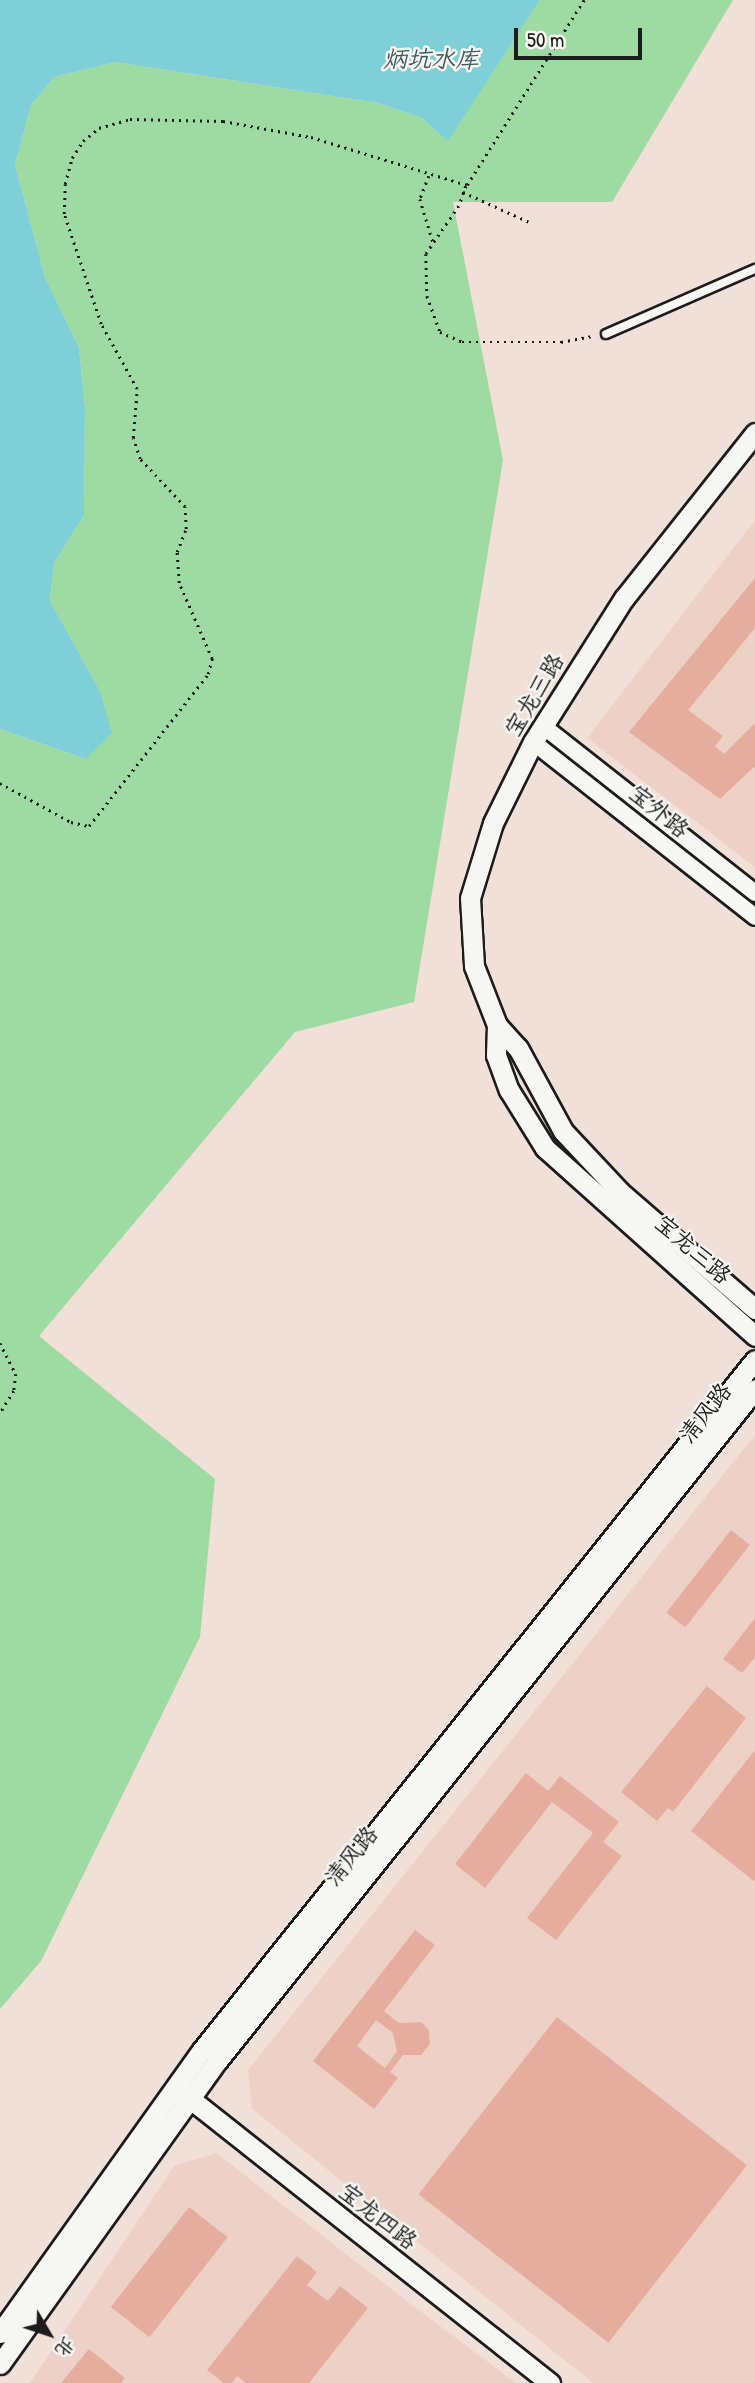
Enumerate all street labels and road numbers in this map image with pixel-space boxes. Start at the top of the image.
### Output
street label: 宝龙三路 [498,648,570,742]
street label: 宝外路 [624,779,694,843]
street label: 宝龙三路 [649,1208,737,1290]
street label: 清风路 [673,1377,737,1449]
street label: 清风路 [319,1821,383,1891]
street label: 宝龙四路 [333,2177,423,2255]

